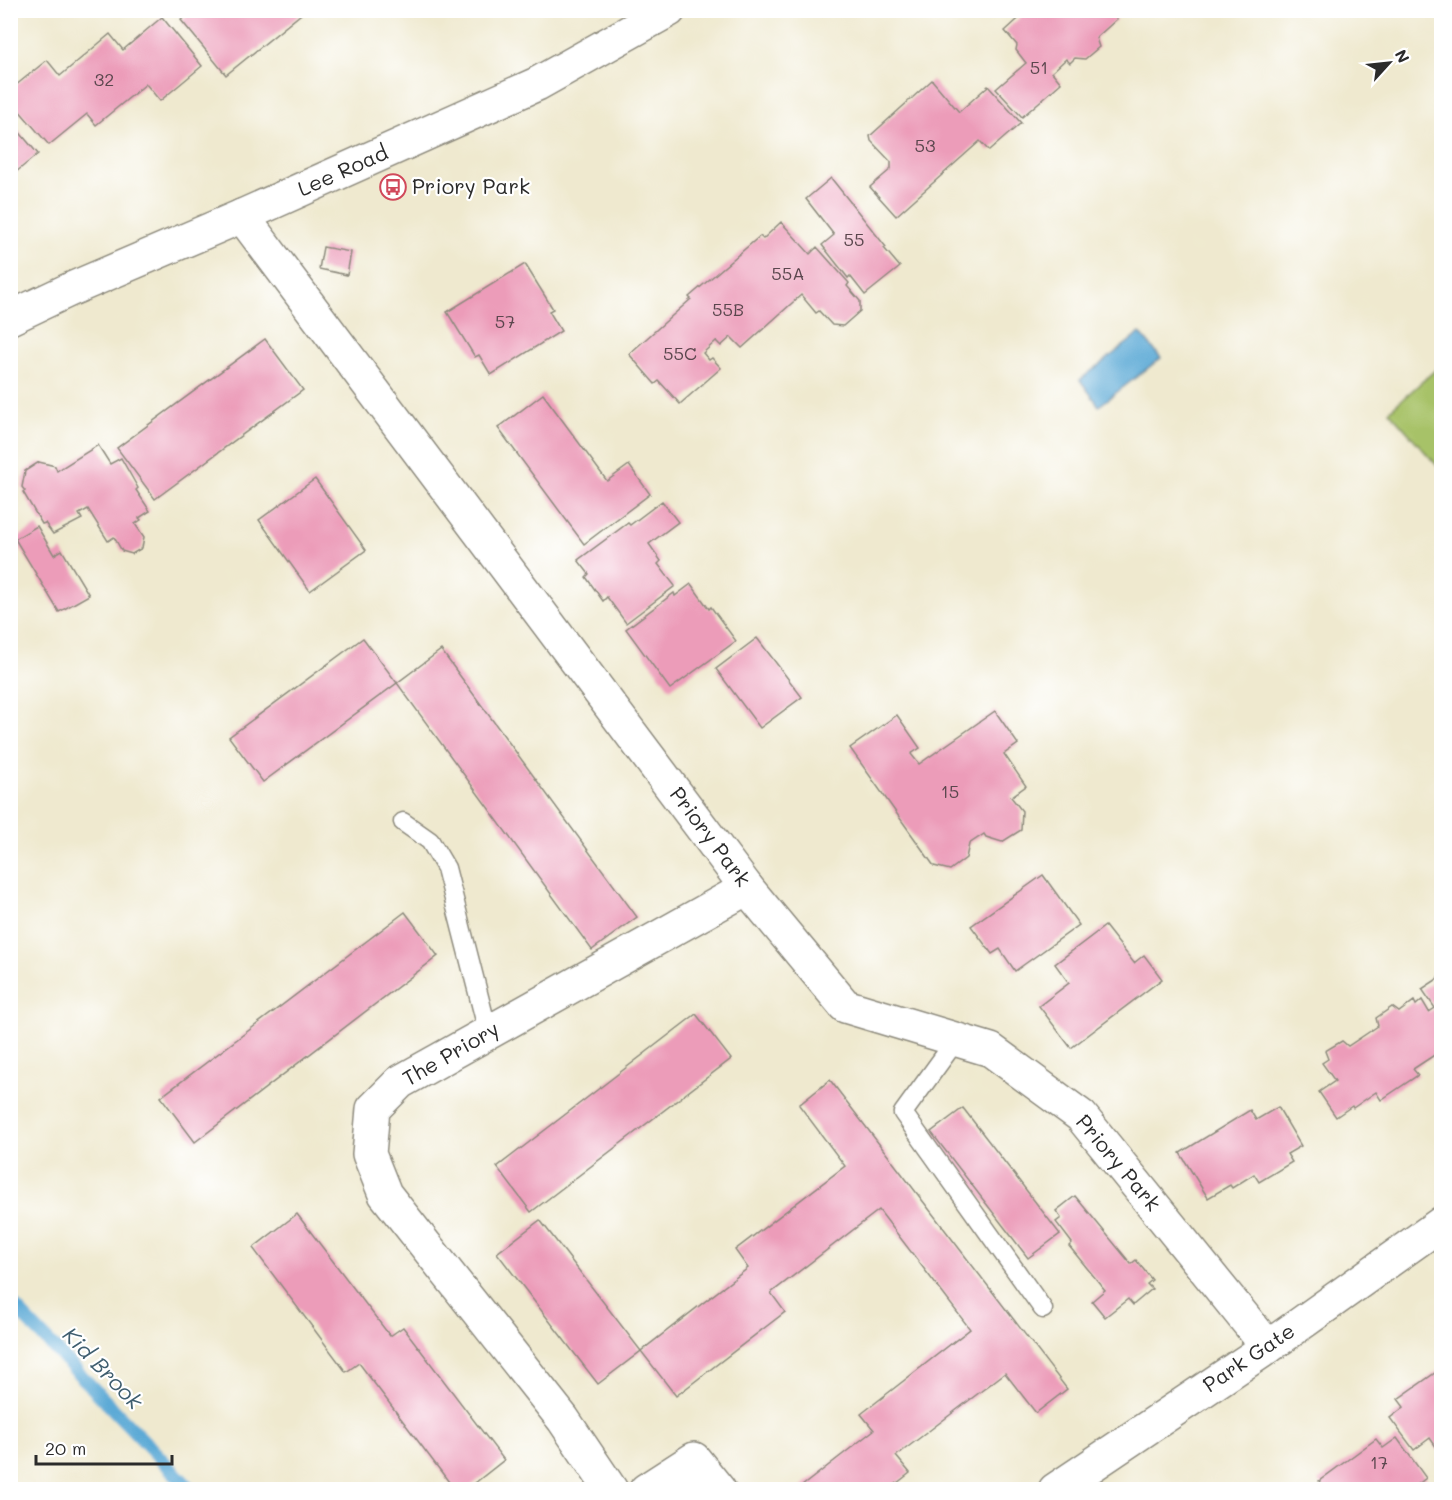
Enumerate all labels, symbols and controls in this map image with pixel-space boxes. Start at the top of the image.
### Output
north arrow [1359,33,1419,93]
text: N [1391,46,1415,66]
house number: 51 [1030,55,1048,79]
house number: 32 [94,67,114,91]
house number: 53 [914,133,936,157]
street label: Lee Road [293,138,392,202]
bus stop icon: Priory Park [378,172,408,202]
place label: Priory Park [412,172,530,199]
house number: 55 [844,227,865,251]
house number: 55A [771,261,805,285]
house number: 55B [712,297,744,321]
house number: 57 [495,309,515,333]
house number: 55C [663,341,697,365]
house number: 15 [941,779,959,803]
street label: Priory Park [665,781,758,891]
street label: The Priory [397,1014,503,1091]
street label: Priory Park [1071,1108,1167,1216]
street label: Park Gate [1197,1316,1299,1397]
water label: Kid Brook [57,1320,151,1416]
scale bar [36,1428,172,1466]
text: 20 m [45,1436,86,1460]
house number: 17 [1370,1450,1388,1474]

